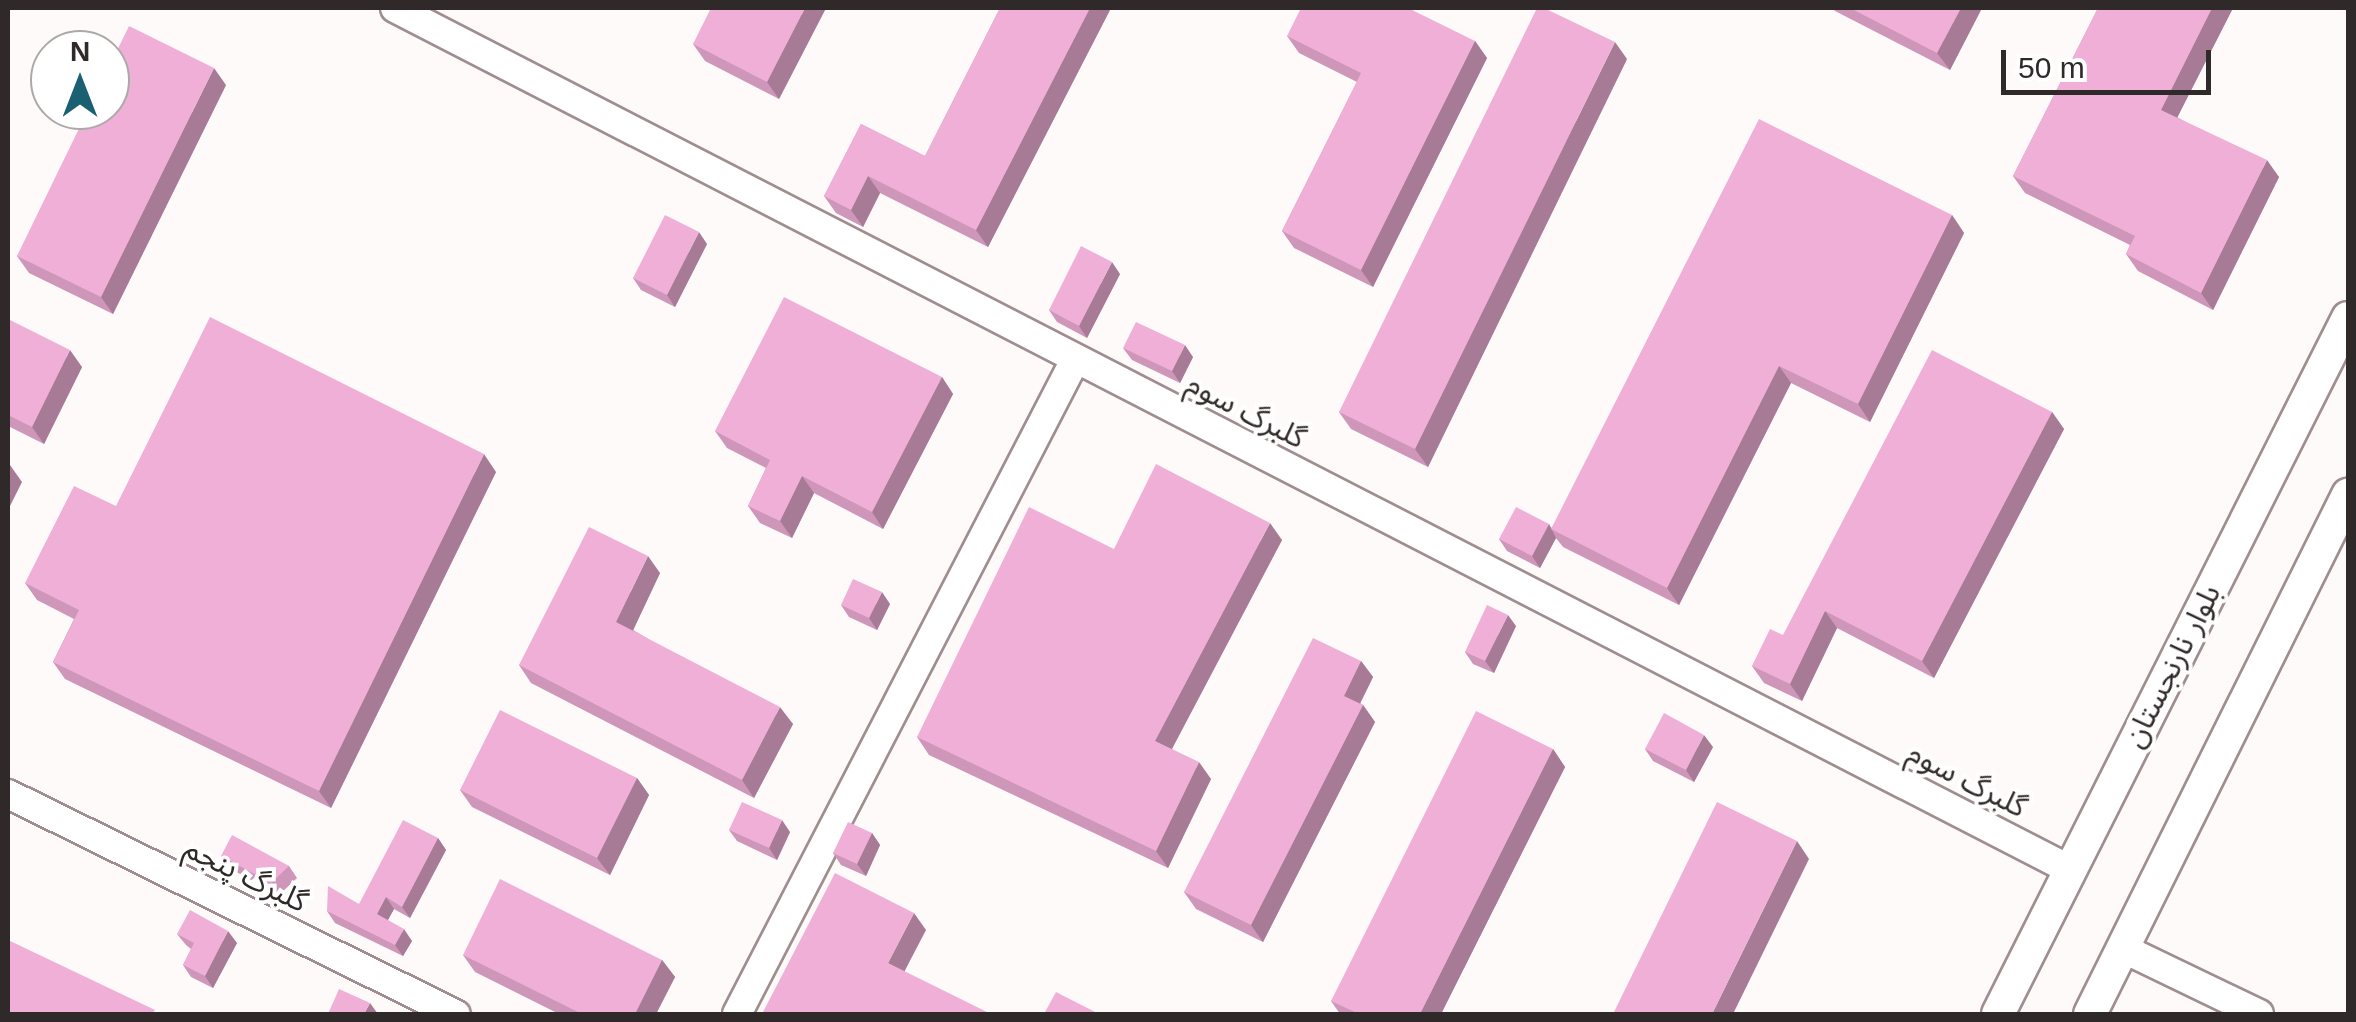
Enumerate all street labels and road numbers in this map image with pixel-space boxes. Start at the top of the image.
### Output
street label: گلبرگ سوم [1180,366,1312,456]
street label: بلوار نارنجستان [2116,579,2228,753]
street label: گلبرگ سوم [1901,735,2033,825]
street label: گلبرگ پنجم [179,830,313,920]

